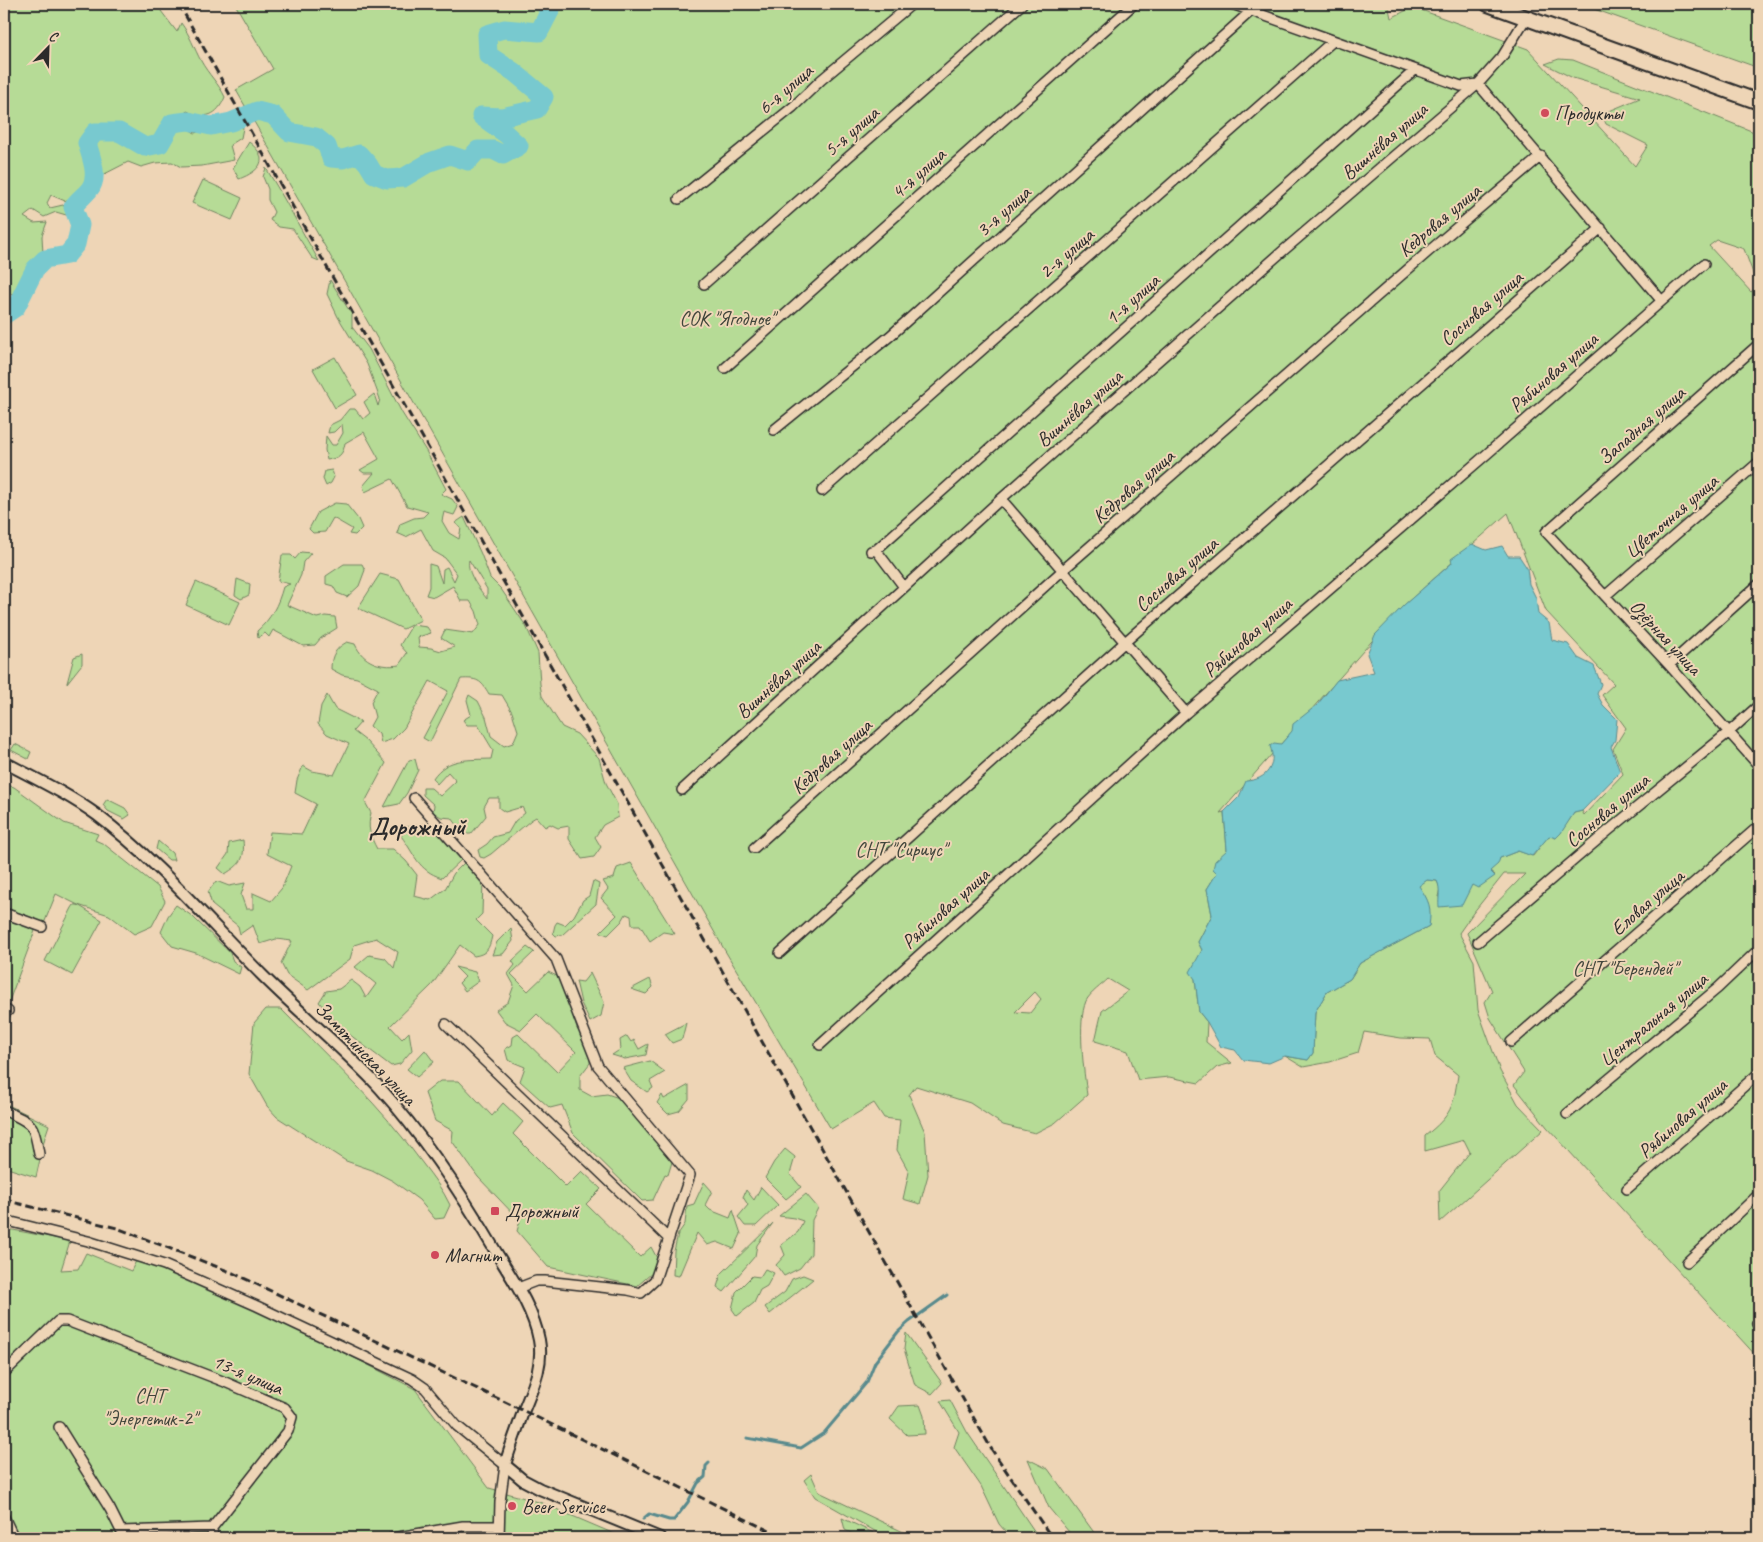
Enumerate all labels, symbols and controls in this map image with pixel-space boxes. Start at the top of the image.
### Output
north arrow [22,22,72,72]
text: С [46,27,61,46]
street label: 6-я улица [753,58,819,120]
street label: Вишнёвая улица [1336,96,1434,186]
street label: 5-я улица [819,100,885,162]
place label: Продукты [1555,101,1624,126]
marker: Продукты [1539,107,1551,119]
street label: 4-я улица [886,141,952,204]
street label: Кедровая улица [1393,178,1487,262]
street label: 3-я улица [971,179,1037,242]
street label: 2-я улица [1034,222,1100,284]
street label: Сосновая улица [1435,265,1529,351]
street label: 1-я улица [1100,267,1166,330]
park label: СОК "Ягодное" [680,306,779,331]
street label: Рябиновая улица [1504,326,1604,418]
street label: Вишнёвая улица [1031,363,1129,453]
street label: Западная улица [1592,380,1691,470]
street label: Кедровая улица [1087,443,1180,529]
street label: Цветочная улица [1619,468,1724,564]
street label: Сосновая улица [1130,531,1224,617]
street label: Рябиновая улица [1198,591,1298,683]
street label: Озёрная улица [1624,594,1708,682]
street label: Вишнёвая улица [731,633,828,724]
street label: Кедровая улица [786,713,878,799]
street label: Сосновая улица [1560,767,1655,853]
district label: Дорожный [369,811,468,843]
park label: СНТ "Сириус" [856,837,951,862]
street label: Рябиновая улица [896,861,996,954]
street label: Еловая улица [1606,863,1690,941]
park label: СНТ "Берендей" [1573,956,1682,981]
street label: Центральная улица [1594,966,1714,1072]
street label: Замятинская улица [310,996,423,1112]
street label: Рябиновая улица [1633,1072,1733,1164]
place label: Дорожный [505,1199,580,1224]
marker: Дорожный [489,1205,501,1217]
place label: Магнит [445,1243,503,1268]
marker: Магнит [429,1249,441,1261]
street label: 13-я улица [209,1348,288,1401]
park label: СHТ "Энергетик-2" [103,1383,201,1431]
place label: Beer Service [522,1494,606,1519]
marker: Beer Service [506,1500,518,1512]

